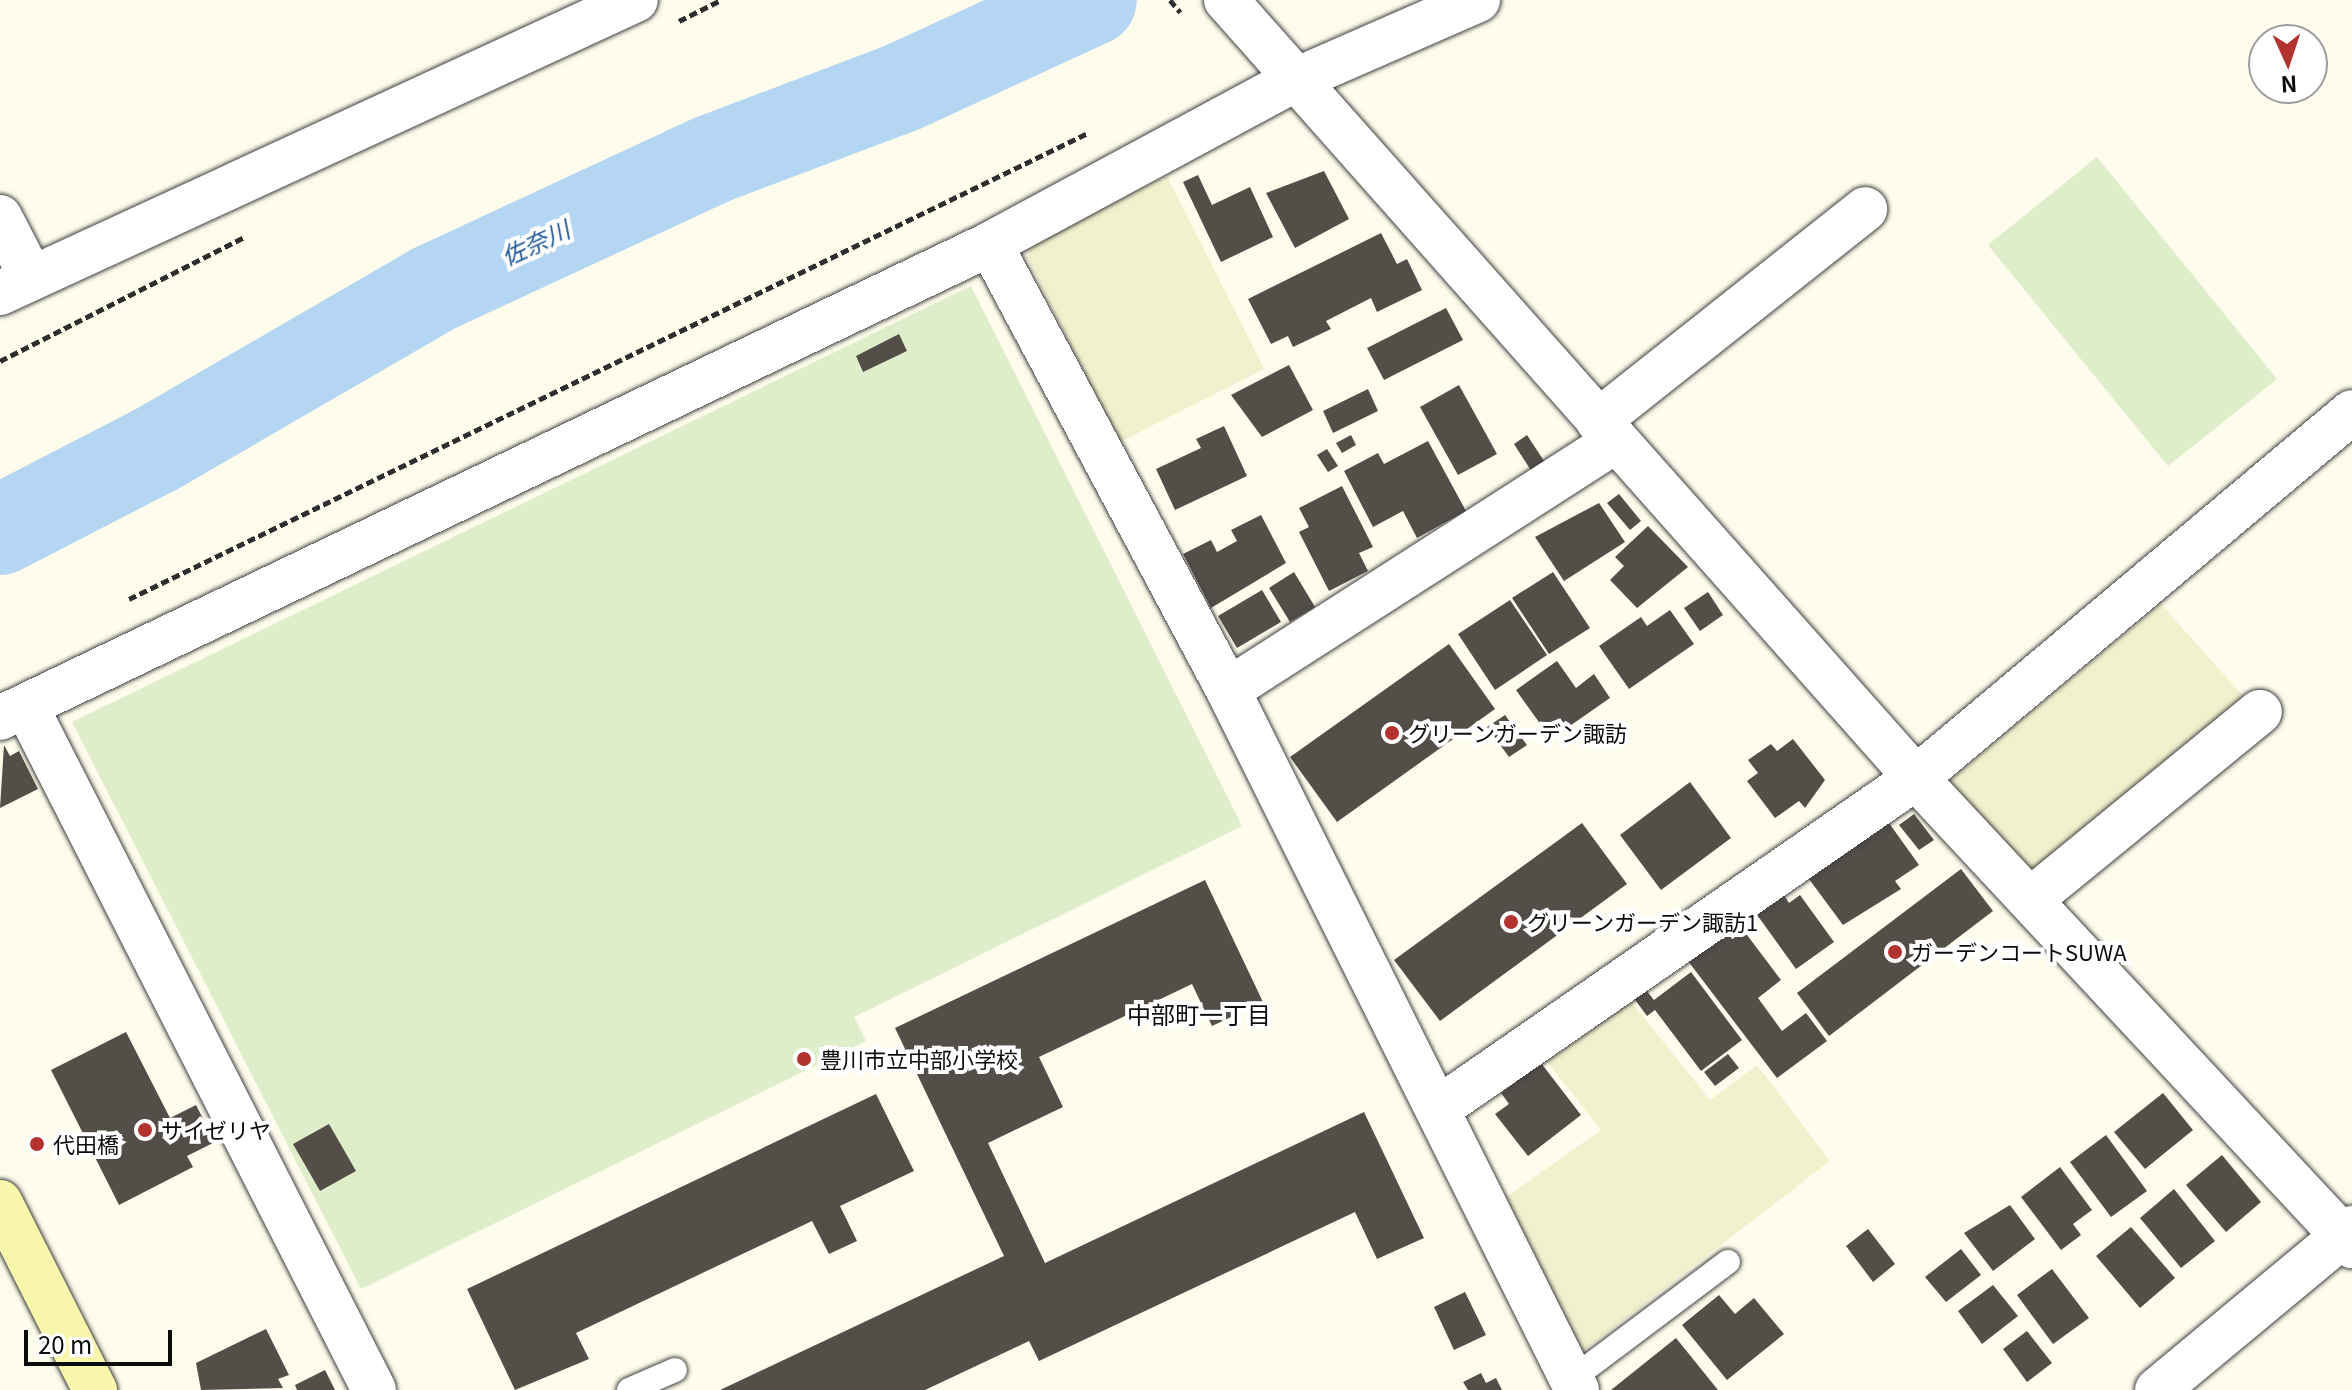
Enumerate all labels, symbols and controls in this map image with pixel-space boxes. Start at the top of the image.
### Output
north arrow [2248,24,2328,104]
text: N [2280,70,2298,102]
water label: 佐奈川 [496,214,574,270]
place label: グリーンガーデン諏訪 [1408,720,1628,746]
marker: グリーンガーデン諏訪 [1383,724,1401,742]
place label: グリーンガーデン諏訪1 [1527,909,1759,935]
marker: グリーンガーデン諏訪1 [1502,913,1520,931]
place label: ガーデンコートSUWA [1911,939,2127,965]
marker: ガーデンコートSUWA [1886,943,1904,961]
district label: 中部町一丁目 [1127,1000,1271,1028]
place label: 豊川市立中部小学校 [820,1046,1018,1072]
marker: 豊川市立中部小学校 [795,1050,813,1068]
place label: サイゼリヤ [161,1117,271,1143]
marker: サイゼリヤ [136,1121,154,1139]
place label: 代田橋 [53,1131,119,1157]
marker: 代田橋 [28,1135,46,1153]
scale bar [28,1314,176,1364]
text: 20 m [38,1326,92,1361]

